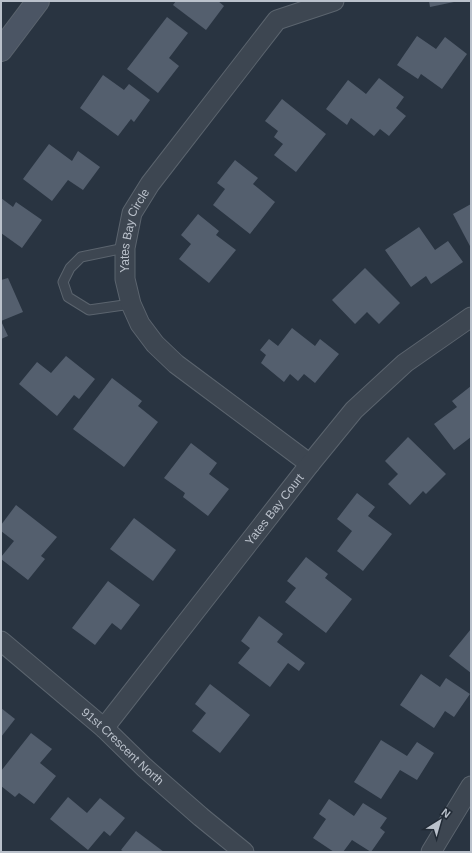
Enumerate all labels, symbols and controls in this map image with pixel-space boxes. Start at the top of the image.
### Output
street label: Yates Bay Circle [118,186,153,273]
street label: Yates Bay Court [242,471,307,548]
street label: 91st Crescent North [79,705,166,788]
north arrow [420,801,460,841]
text: N [439,806,453,820]

